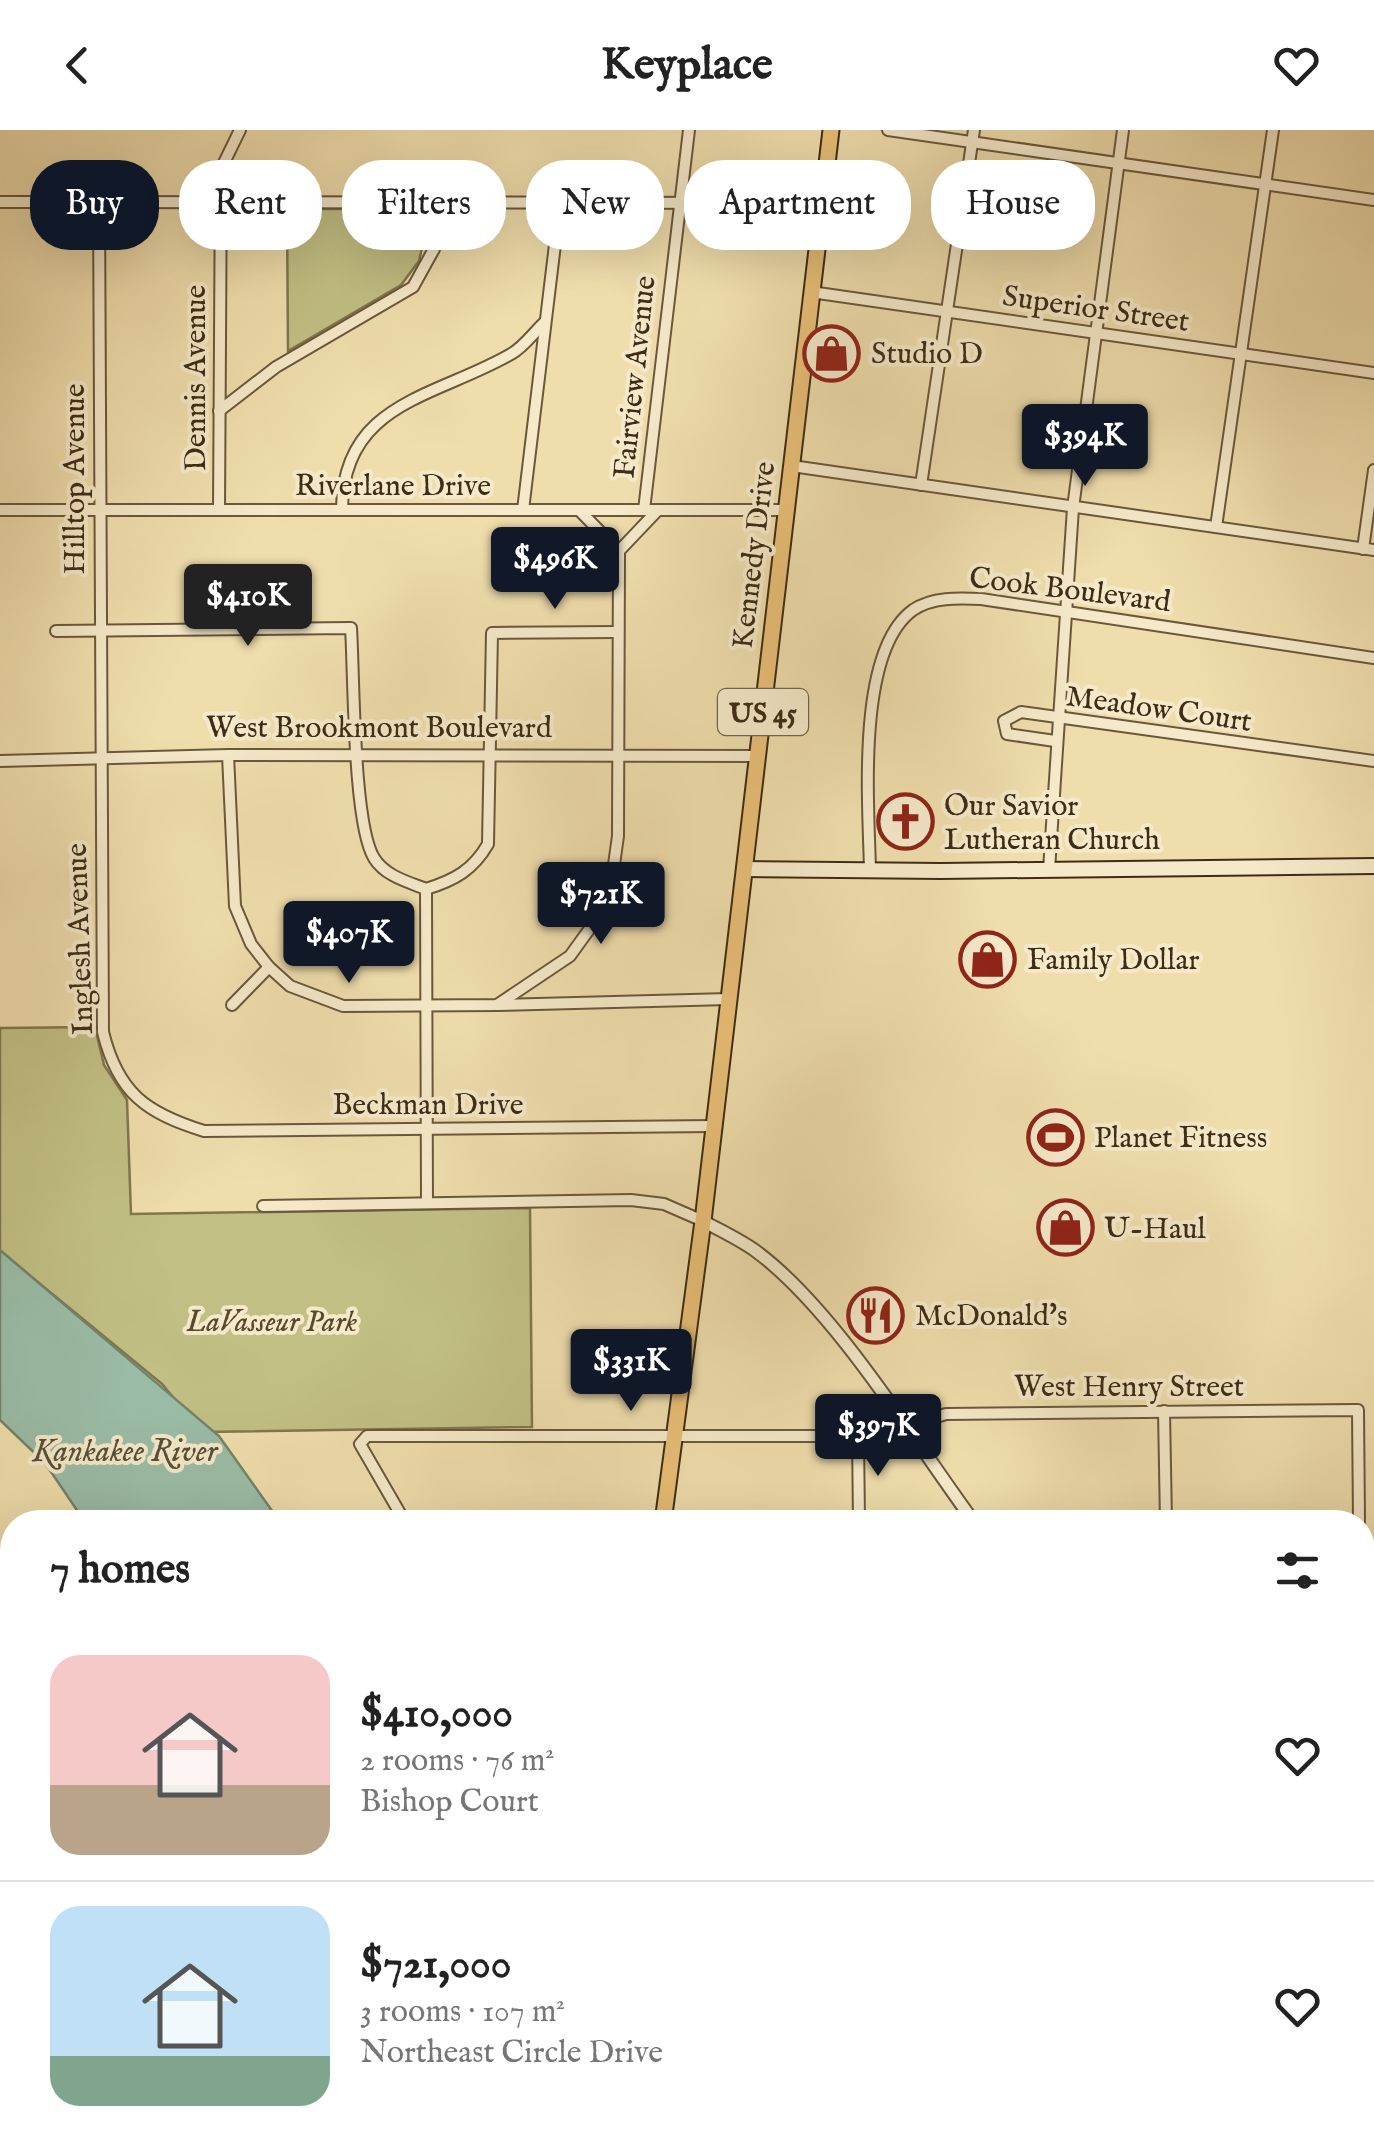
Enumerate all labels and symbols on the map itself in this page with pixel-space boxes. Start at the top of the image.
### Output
street label: Fairview Avenue [606,274,666,480]
street label: Superior Street [1000,278,1191,342]
street label: Dennis Avenue [178,285,216,471]
shop icon: Studio D [802,323,862,383]
place label: Studio D [871,336,983,374]
street label: Hilltop Avenue [57,383,95,575]
pin: $394K [1015,404,1155,489]
street label: Kennedy Drive [725,460,785,651]
street label: Riverlane Drive [295,468,491,506]
pin: $496K [485,527,625,612]
street label: Cook Boulevard [967,560,1174,622]
pin: $410K [178,564,318,649]
street label: Meadow Court [1063,678,1254,742]
road number: US 45 [718,689,808,735]
street label: West Brookmont Boulevard [206,710,553,748]
place label: Our Savior Lutheran Church [944,788,1160,860]
church icon: Our Savior Lutheran Church [875,792,935,852]
street label: Inglesh Avenue [59,842,103,1035]
pin: $721K [531,862,671,947]
pin: $407K [279,901,419,986]
shop icon: Family Dollar [958,929,1018,989]
place label: Family Dollar [1027,942,1200,980]
street label: Beckman Drive [332,1087,524,1125]
sports icon: Planet Fitness [1025,1107,1085,1167]
place label: Planet Fitness [1094,1120,1267,1158]
shop icon: U-Haul [1035,1198,1095,1258]
place label: U-Haul [1104,1211,1207,1249]
restaurant icon: McDonald's [846,1285,906,1345]
place label: McDonald's [915,1298,1068,1336]
park label: LaVasseur Park [186,1304,357,1342]
pin: $331K [561,1329,701,1414]
street label: West Henry Street [1014,1369,1244,1407]
pin: $397K [808,1394,948,1479]
water label: Kankakee River [32,1432,220,1473]

